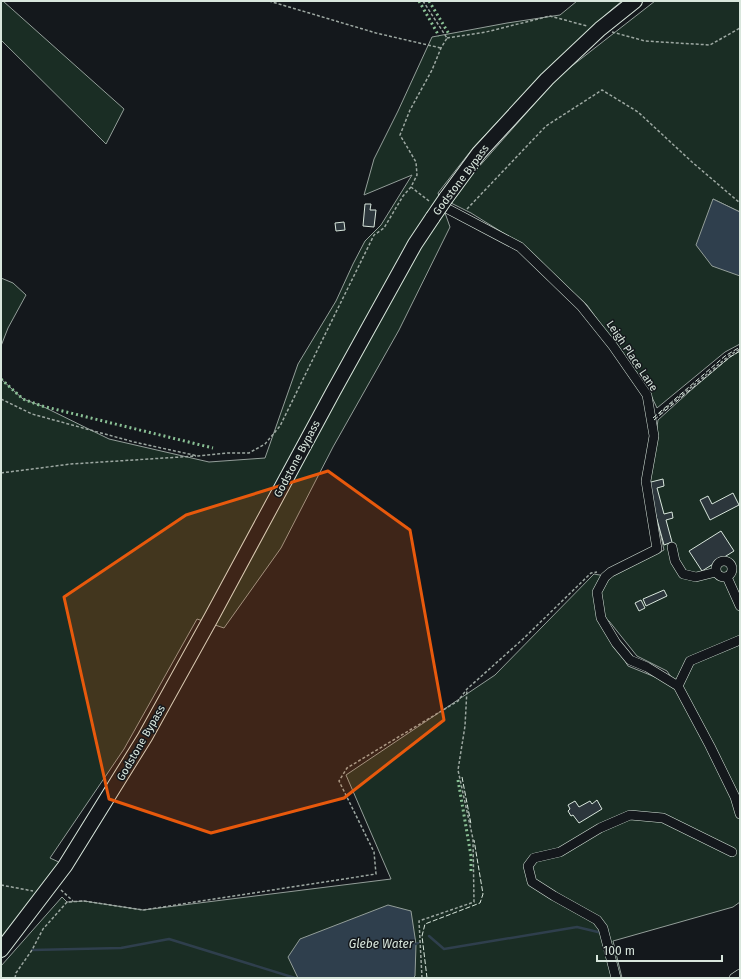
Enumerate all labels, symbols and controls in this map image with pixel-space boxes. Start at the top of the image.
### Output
street label: Godstone Bypass [430,142,492,218]
street label: Leigh Place Lane [604,318,660,394]
street label: Godstone Bypass [271,418,323,500]
street label: Godstone Bypass [114,703,168,783]
water label: Glebe Water [349,937,414,951]
scale bar [597,937,722,963]
text: 100 m [603,944,635,958]

